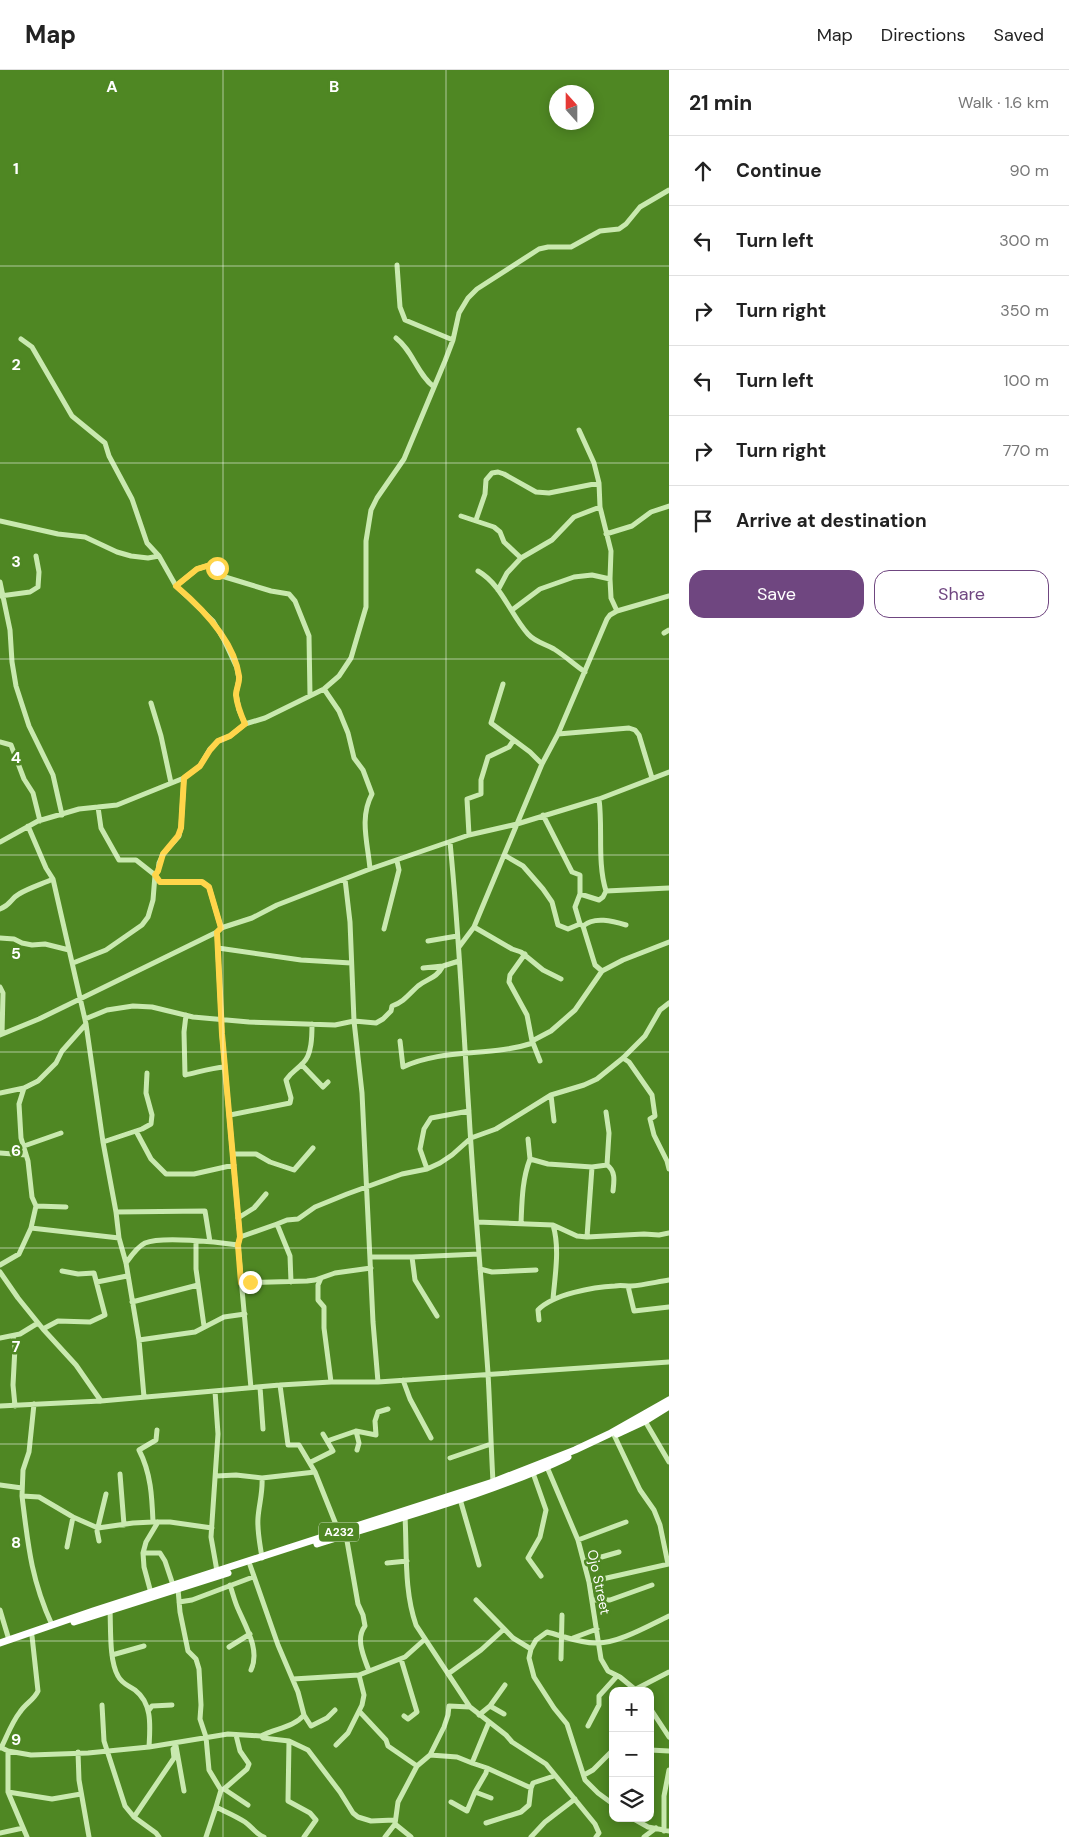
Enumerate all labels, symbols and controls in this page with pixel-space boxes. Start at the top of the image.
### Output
text: Map [25,19,76,50]
text: Map [817,23,853,47]
text: Directions [881,23,966,47]
text: Saved [994,23,1044,47]
text: A [106,76,118,97]
text: B [329,76,339,97]
north arrow [549,85,594,130]
text: 21 min [689,89,752,117]
text: Walk · 1.6 km [958,92,1049,113]
icon: ahead [689,157,717,185]
text: 1 [13,158,19,179]
text: Continue [736,158,822,183]
text: 90 m [1009,160,1049,181]
icon: left [689,227,717,255]
text: Turn left [736,228,814,253]
text: 300 m [999,230,1049,251]
icon: right [689,297,717,325]
text: Turn right [736,298,826,323]
text: 350 m [1000,300,1049,321]
text: 2 [11,354,21,375]
icon: left [689,367,717,395]
text: Turn left [736,368,814,393]
text: 100 m [1004,370,1049,391]
icon: right [689,437,717,465]
text: Turn right [736,438,826,463]
text: 770 m [1003,440,1049,461]
icon: arrive [689,507,717,535]
text: Arrive at destination [736,508,927,533]
text: 3 [11,551,21,572]
route start [206,557,229,580]
button: Save [689,570,864,618]
button: Share [874,570,1049,618]
text: 4 [11,747,21,768]
text: 5 [11,943,21,964]
text: 6 [11,1140,21,1161]
route end [239,1271,262,1294]
text: 7 [12,1336,21,1357]
road number: A232 [319,1522,359,1541]
text: 8 [11,1532,21,1553]
street label: Ojo Street [583,1548,615,1616]
map controls [609,1687,654,1822]
button: + [609,1687,654,1732]
text: 9 [11,1729,21,1750]
button: − [609,1732,654,1777]
button: layers [609,1777,654,1822]

